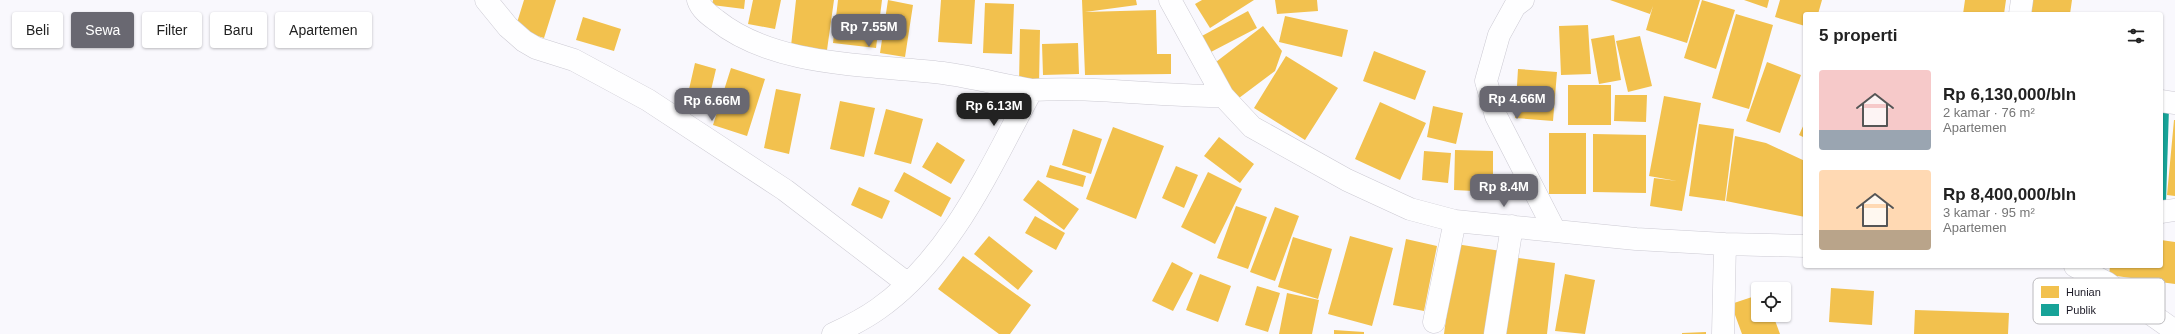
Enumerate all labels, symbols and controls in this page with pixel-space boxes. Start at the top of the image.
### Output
chip: Beli [12,12,63,48]
chip: Sewa [71,12,134,48]
chip: Filter [142,12,202,48]
chip: Baru [210,12,267,48]
chip: Apartemen [275,12,372,48]
pin: Rp 7.55M [828,14,910,48]
text: Rp 7.55M [840,19,898,34]
icon: filters [2125,25,2147,47]
text: 5 properti [1819,26,1897,45]
text: Rp 6,130,000/bln [1943,85,2076,104]
pin: Rp 4.66M [1476,86,1558,120]
icon: home [1851,86,1899,134]
pin: Rp 6.66M [671,88,753,122]
text: Rp 4.66M [1488,91,1546,106]
text: Rp 6.66M [683,93,741,108]
pin: Rp 6.13M [953,93,1035,127]
text: Rp 6.13M [965,98,1023,113]
text: 2 kamar · 76 m² [1943,105,2035,120]
text: Apartemen [1943,120,2007,135]
pin: Rp 8.4M [1467,174,1541,208]
text: Rp 8.4M [1479,179,1529,194]
text: Rp 8,400,000/bln [1943,185,2076,204]
icon: home [1851,186,1899,234]
text: 3 kamar · 95 m² [1943,205,2035,220]
text: Apartemen [1943,220,2007,235]
legend [2033,278,2165,324]
map controls [1751,282,1791,322]
button: locate [1751,282,1791,322]
text: Hunian [2066,286,2101,298]
text: Publik [2066,304,2096,316]

